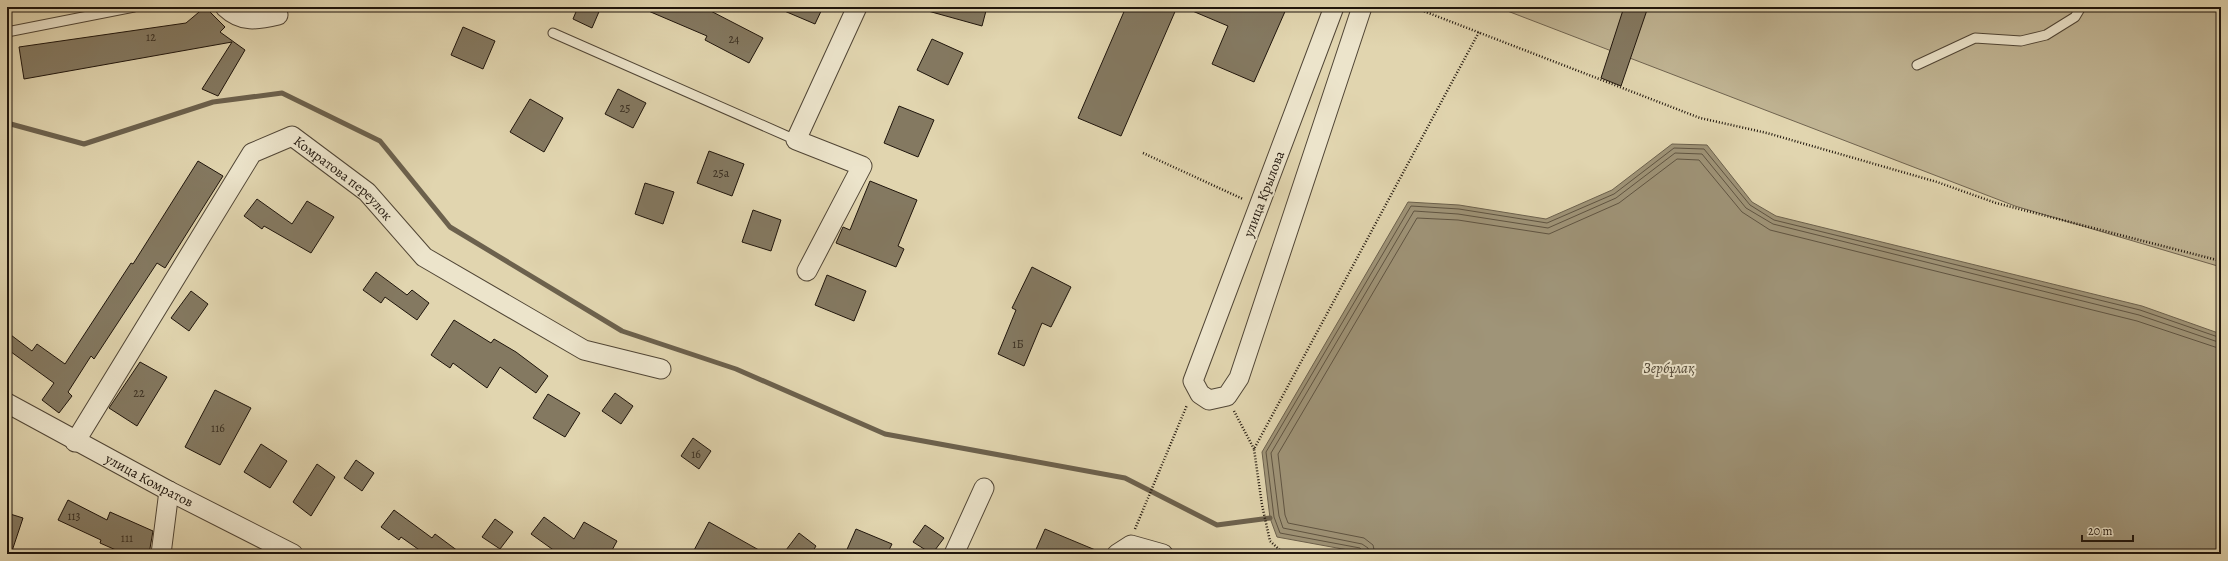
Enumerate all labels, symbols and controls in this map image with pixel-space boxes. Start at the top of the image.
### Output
house number: 12 [146,29,156,45]
house number: 24 [728,31,740,47]
house number: 25 [620,100,630,116]
street label: Комратова переулок [290,131,397,225]
street label: улица Крылова [1238,148,1289,241]
house number: 25а [713,165,730,181]
house number: 1Б [1012,336,1024,352]
water label: Зербұлақ [1643,358,1695,378]
house number: 22 [133,385,145,401]
house number: 116 [211,420,225,436]
house number: 16 [691,446,701,462]
street label: улица Комратов [101,448,197,512]
house number: 113 [67,508,81,524]
scale bar [2082,517,2133,543]
text: 20 m [2088,523,2112,539]
house number: 111 [121,530,133,546]

